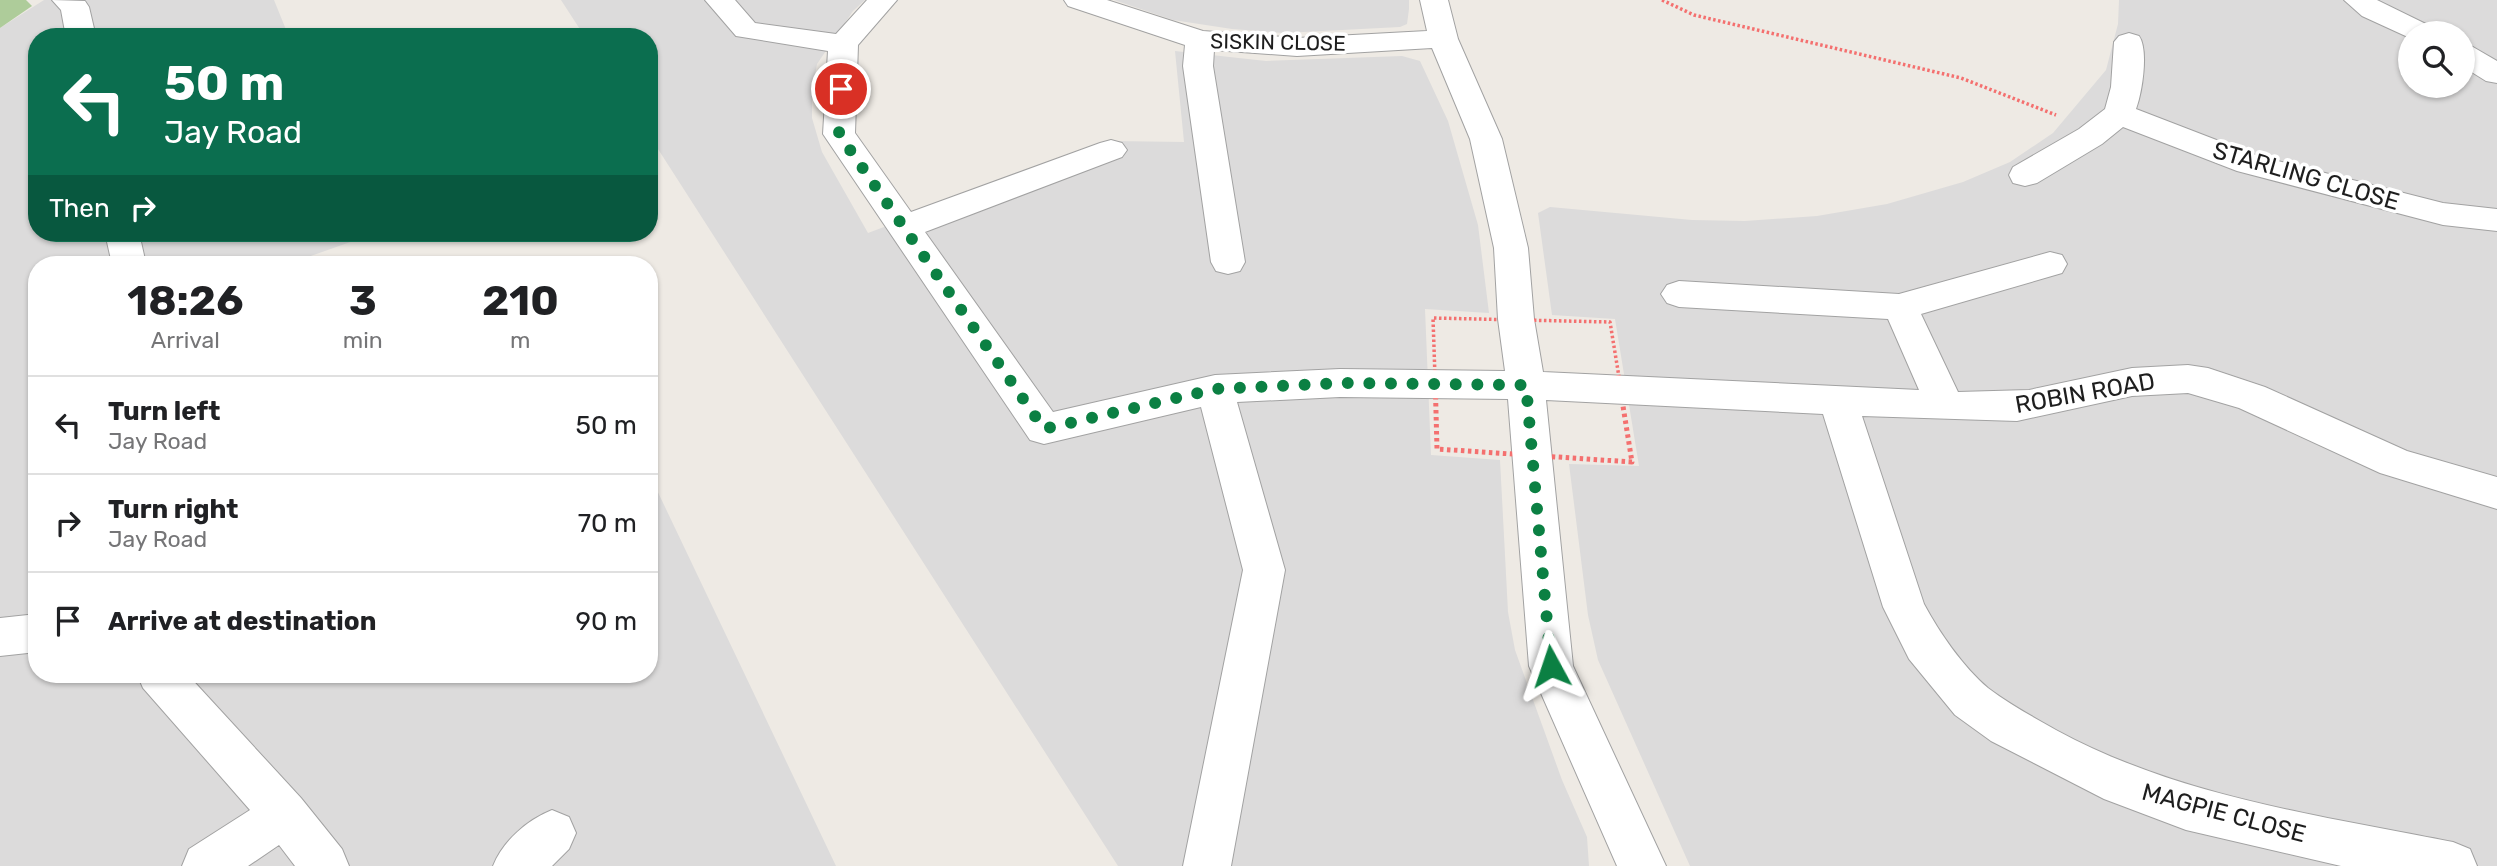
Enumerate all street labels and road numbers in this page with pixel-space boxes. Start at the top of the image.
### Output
street label: SISKIN CLOSE [1210,28,1346,56]
street label: STARLING CLOSE [2210,136,2402,216]
street label: ROBIN ROAD [2013,367,2157,419]
street label: MAGPIE CLOSE [2139,778,2309,848]

